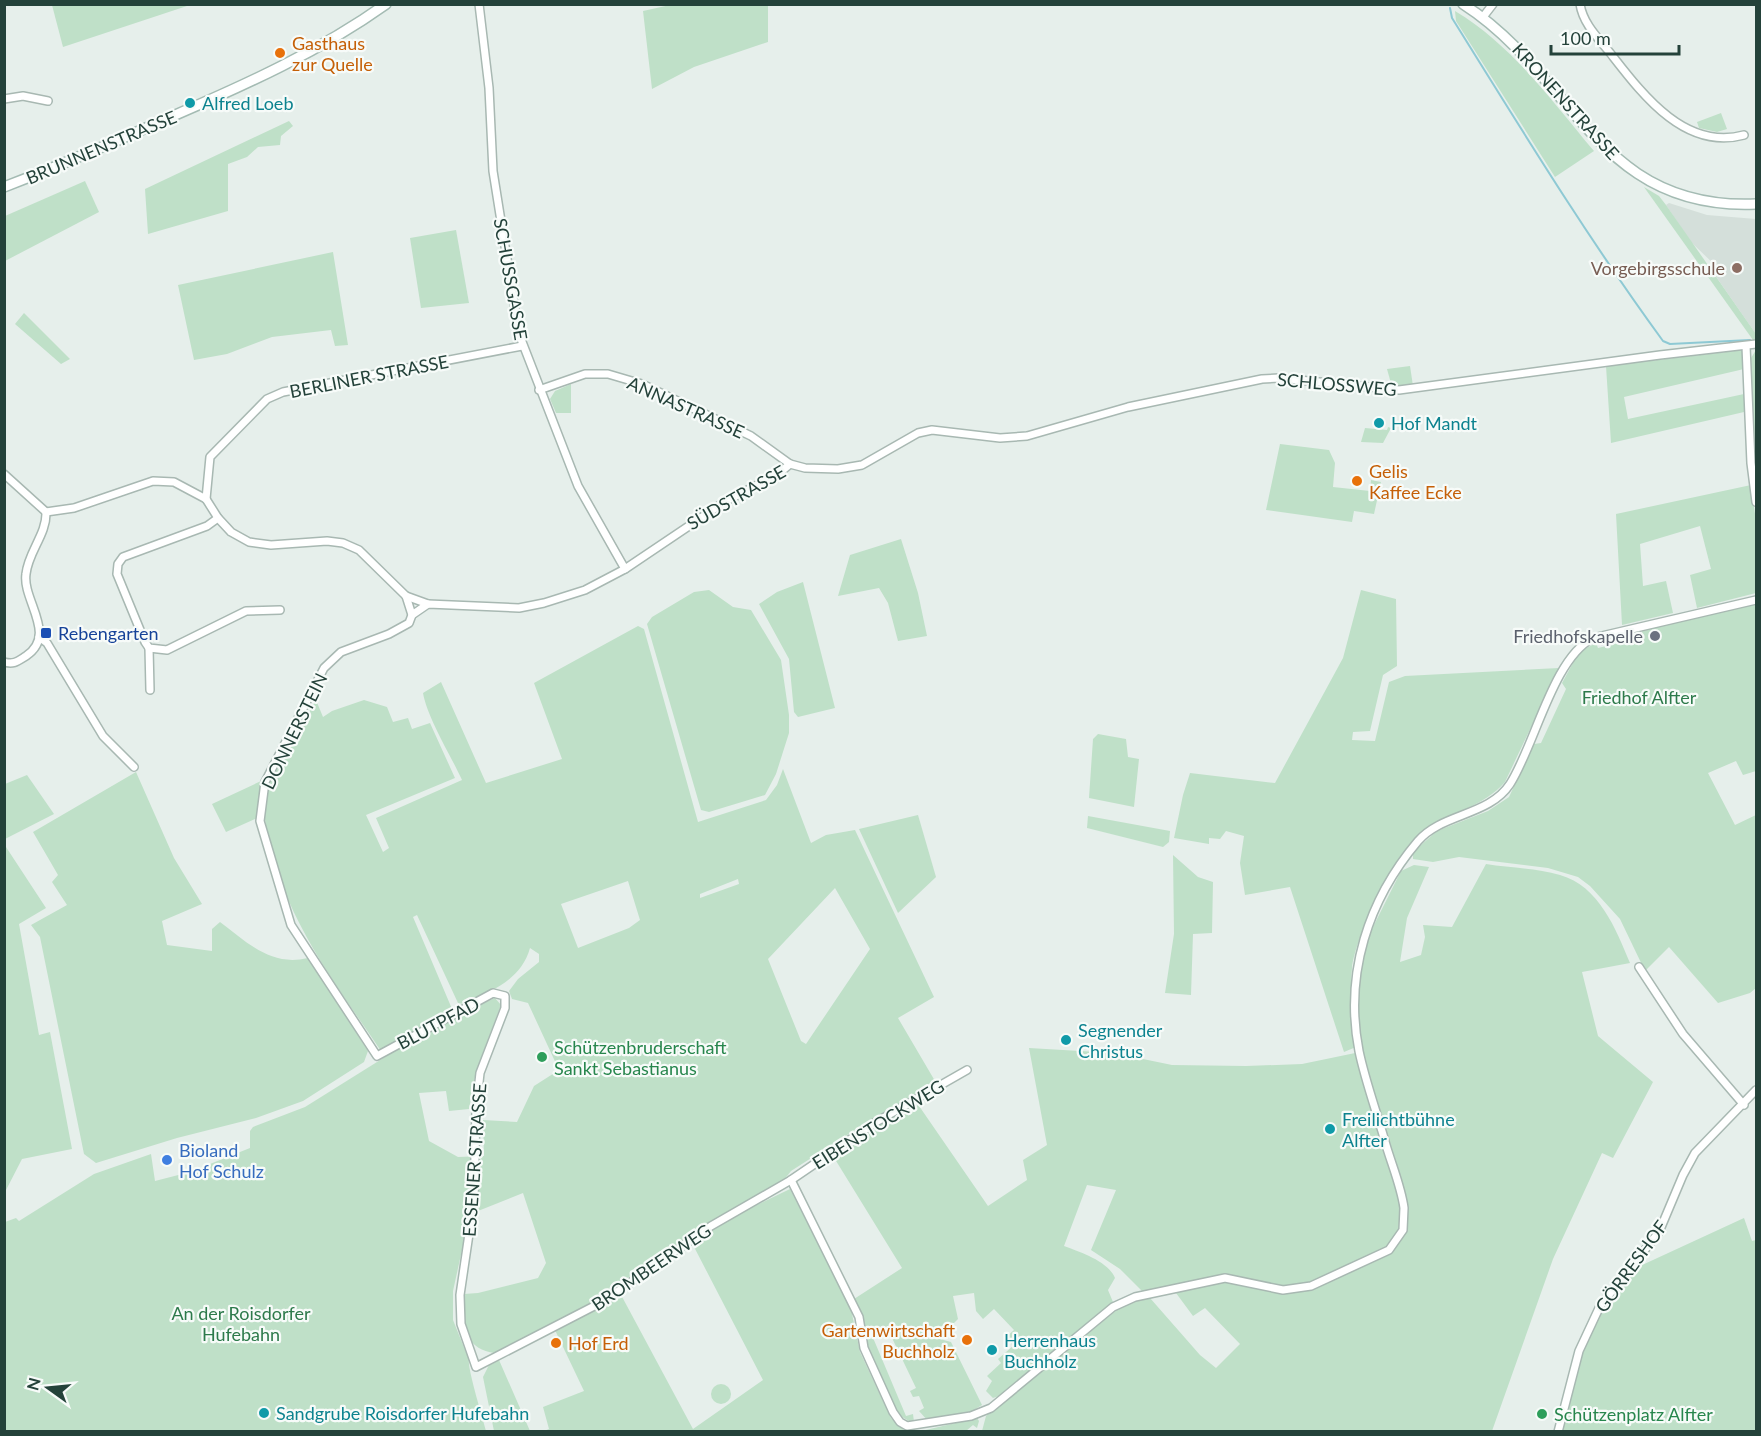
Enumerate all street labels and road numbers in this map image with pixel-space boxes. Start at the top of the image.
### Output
street label: KRONENSTRASSE [1508,38,1624,164]
street label: BRUNNENSTRASSE [22,105,180,189]
street label: SCHUSSGASSE [489,216,533,342]
street label: BERLINER STRASSE [288,350,450,402]
street label: SCHLOSSWEG [1276,368,1398,400]
street label: ANNASTRASSE [624,371,748,443]
street label: SÜDSTRASSE [683,460,789,534]
street label: DONNERSTEIN [256,669,332,793]
street label: BLUTPFAD [393,992,483,1054]
street label: EIBENSTOCKWEG [808,1075,948,1173]
street label: ESSENER STRASSE [458,1082,490,1238]
street label: GÖRRESHOF [1590,1216,1672,1316]
street label: BROMBEERWEG [587,1219,715,1315]

